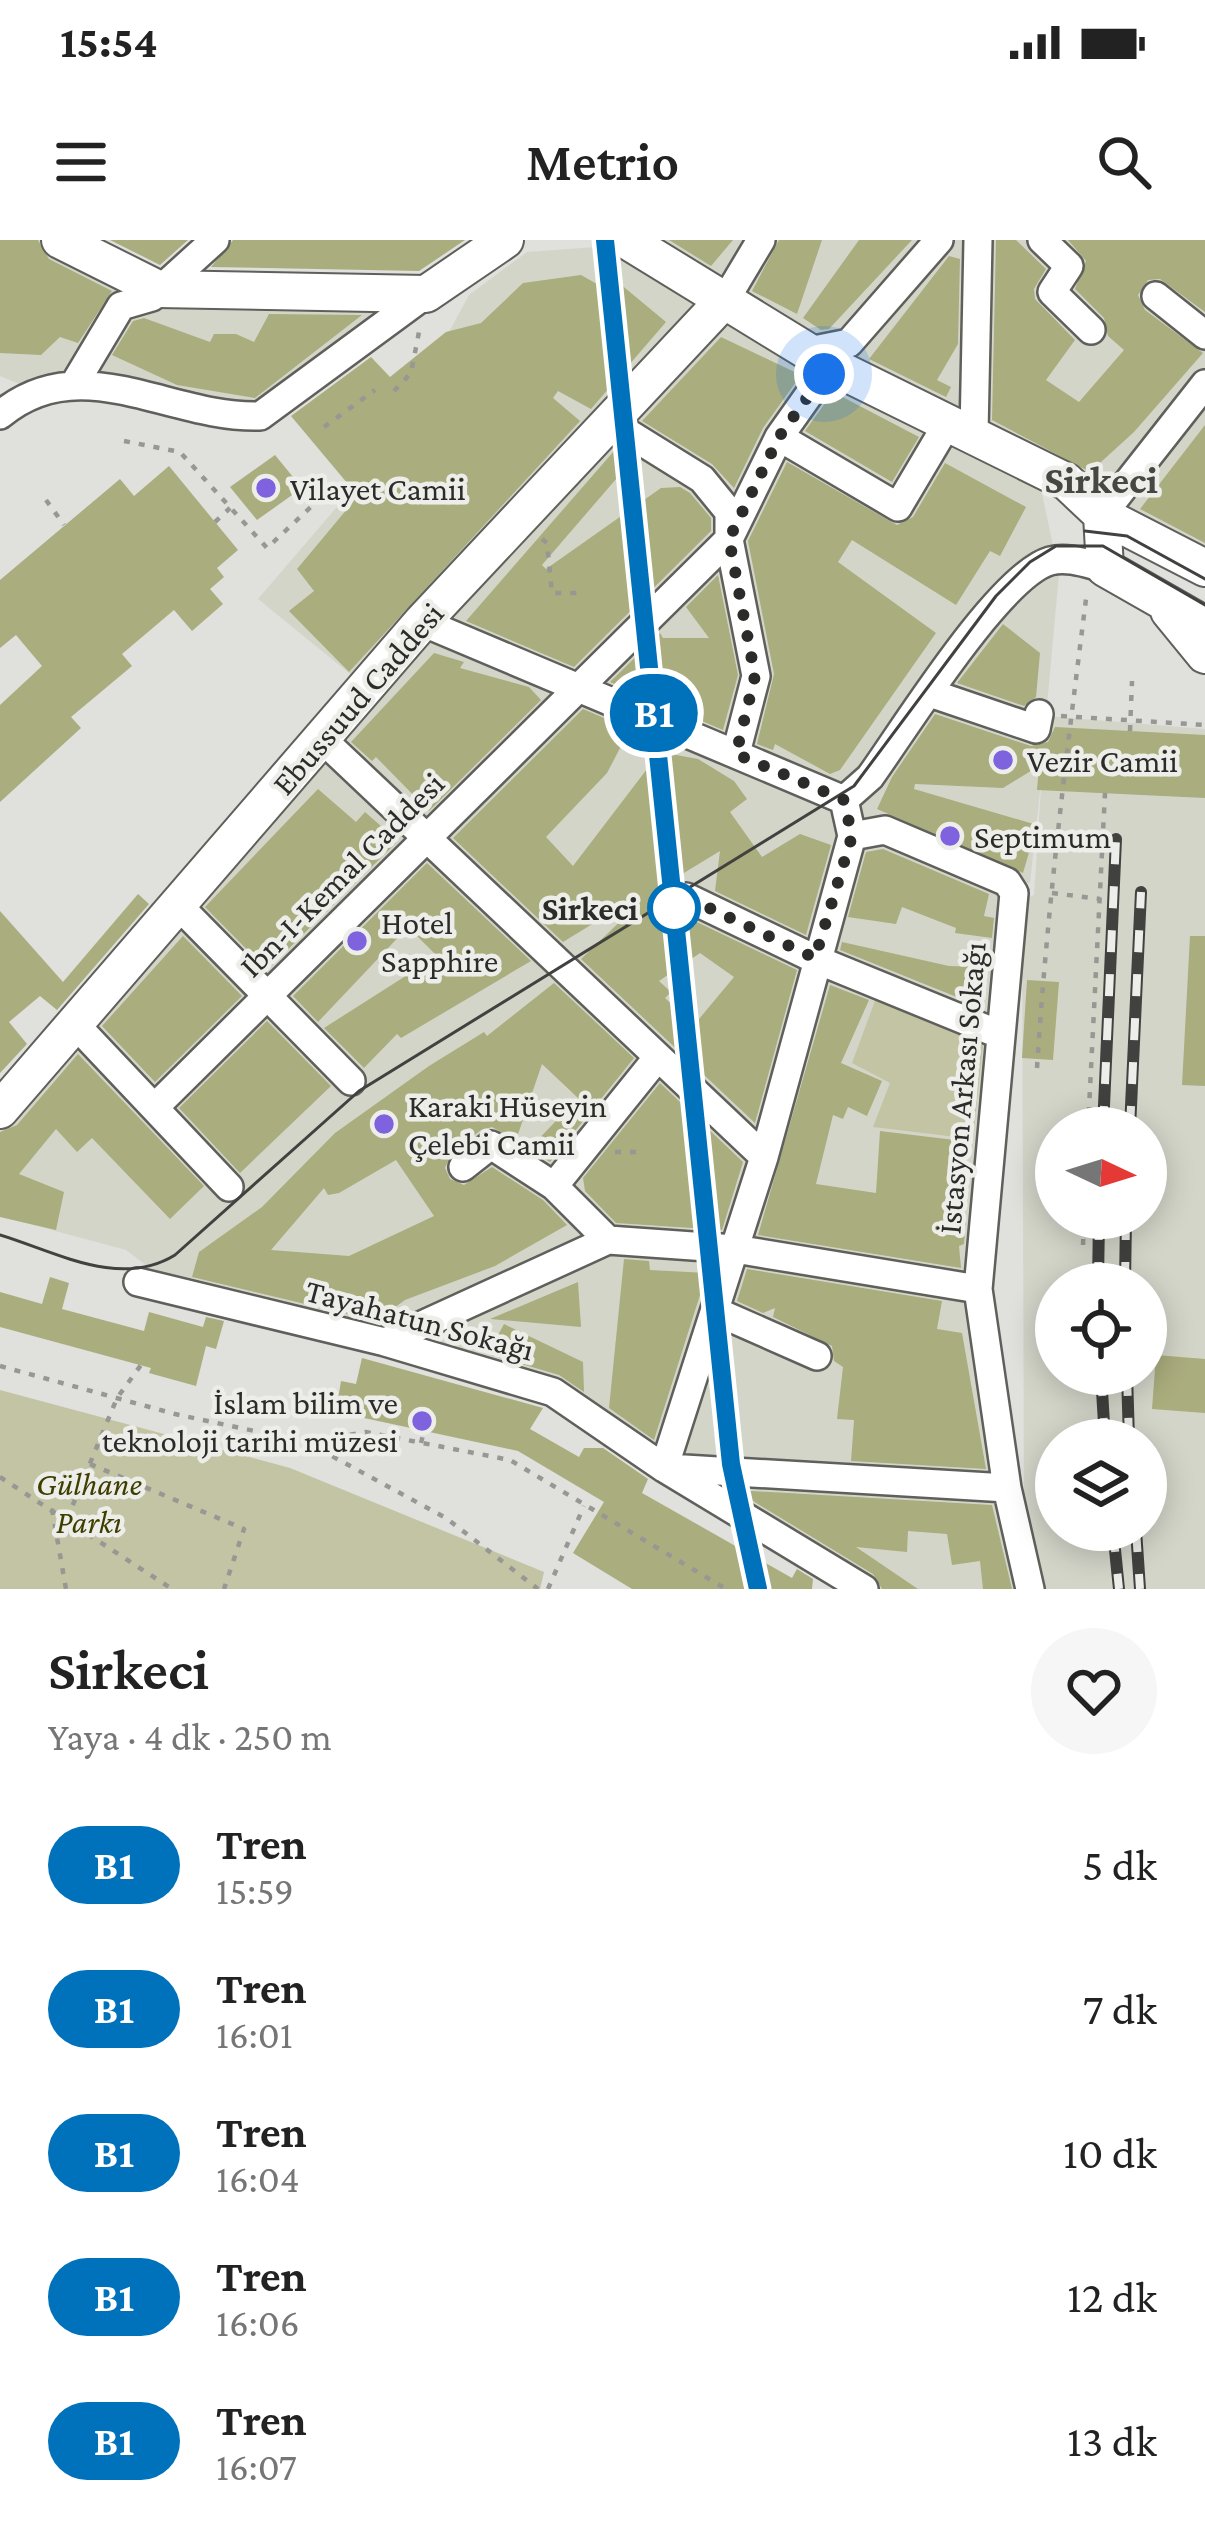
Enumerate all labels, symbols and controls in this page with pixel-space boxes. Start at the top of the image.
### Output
text: 15:54 [60,17,158,67]
icon: menu [48,129,114,195]
icon: search [1091,129,1157,195]
text: Metrio [526,132,679,192]
your location [794,344,854,404]
district label: Sirkeci [1044,458,1158,501]
place label: Vilayet Camii [290,470,466,507]
marker: Vilayet Camii [253,475,279,501]
street label: Ebussuud Caddesi [264,595,451,802]
line badge: B1 [600,674,708,752]
text: B1 [634,689,674,736]
place label: Vezir Camii [1027,742,1178,779]
marker: Vezir Camii [990,747,1016,773]
street label: Ibn-I-Kemal Caddesi [231,764,451,984]
place label: Septimum [974,818,1111,855]
marker: Septimum [937,823,963,849]
marker: Sirkeci [649,883,699,933]
place label: Sirkeci [542,890,638,927]
place label: Hotel Sapphire [381,904,498,979]
marker: Hotel Sapphire [344,928,370,954]
street label: İstasyon Arkası Sokağı [930,940,993,1236]
place label: Karaki Hüseyin Çelebi Camii [408,1087,607,1162]
north arrow [1035,1107,1167,1239]
map controls [1035,1107,1167,1551]
marker: Karaki Hüseyin Çelebi Camii [371,1111,397,1137]
button: locate [1035,1263,1167,1395]
street label: Tayahatun Sokağı [302,1271,538,1368]
place label: İslam bilim ve teknoloji tarihi müzesi [102,1384,398,1459]
marker: İslam bilim ve teknoloji tarihi müzesi [409,1408,435,1434]
button: layers [1035,1419,1167,1551]
park label: Gülhane Parkı [36,1465,143,1540]
button: heart [1031,1628,1157,1754]
text: Sirkeci [48,1638,209,1701]
text: Yaya · 4 dk · 250 m [48,1715,332,1758]
text: Tren [216,1819,307,1869]
text: 5 dk [1082,1840,1157,1890]
text: B1 [94,1841,134,1888]
text: 15:59 [216,1869,294,1912]
text: Tren [216,1963,307,2013]
text: 7 dk [1083,1984,1157,2034]
text: B1 [94,1985,134,2032]
text: 16:01 [216,2013,293,2056]
text: Tren [216,2107,307,2157]
text: 10 dk [1063,2128,1157,2178]
text: B1 [94,2129,134,2176]
text: 16:04 [216,2157,300,2200]
text: Tren [216,2251,307,2301]
text: 12 dk [1067,2272,1157,2322]
text: B1 [94,2273,134,2320]
text: 16:06 [216,2301,300,2344]
text: Tren [216,2395,307,2445]
text: 13 dk [1067,2416,1157,2466]
text: B1 [94,2417,134,2464]
text: 16:07 [216,2445,297,2488]

